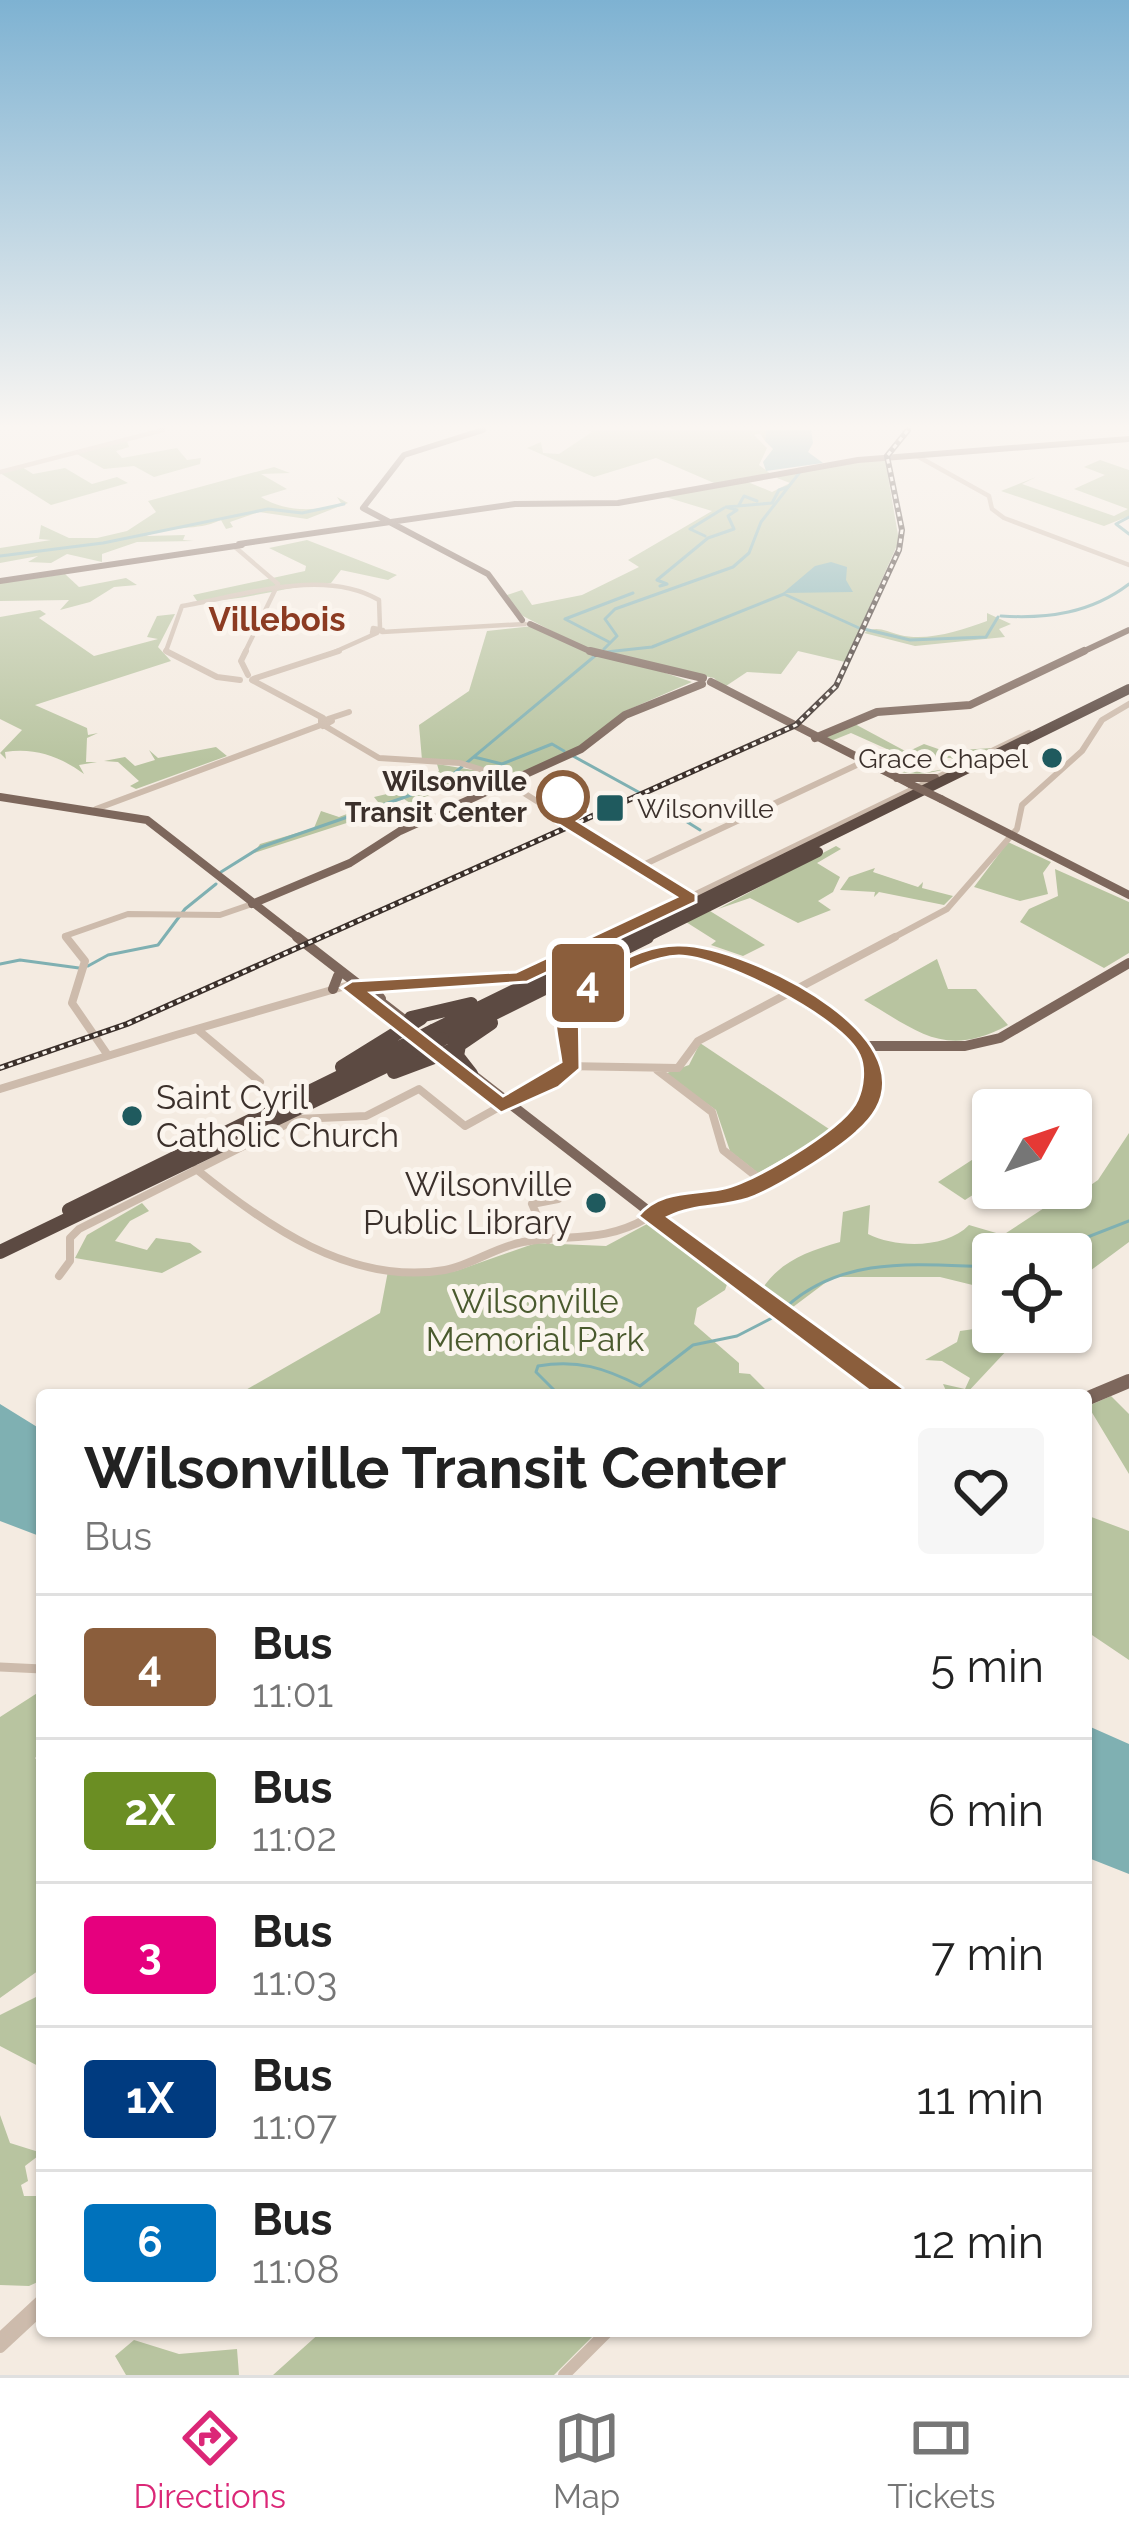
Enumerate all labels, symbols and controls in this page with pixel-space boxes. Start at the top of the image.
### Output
district label: Villebois [208,600,346,639]
place label: Grace Chapel [858,743,1029,774]
marker: Grace Chapel [1039,745,1065,771]
place label: Wilsonville Transit Center [345,766,528,828]
marker: Wilsonville Transit Center [538,772,588,822]
marker: Wilsonville [594,792,626,824]
place label: Wilsonville [637,793,774,824]
line badge: 4 [549,944,627,1022]
text: 4 [576,958,600,1007]
place label: Saint Cyril Catholic Church [156,1078,399,1155]
north arrow [972,1089,1092,1209]
map controls [972,1089,1092,1353]
marker: Saint Cyril Catholic Church [119,1103,145,1129]
place label: Wilsonville Public Library [363,1165,572,1242]
marker: Wilsonville Public Library [583,1190,609,1216]
button: locate [972,1233,1092,1353]
park label: Wilsonville Memorial Park [426,1282,645,1359]
button: heart [918,1428,1044,1554]
text: Wilsonville Transit Center [84,1434,786,1501]
text: Bus [84,1513,152,1559]
text: Bus [252,1617,333,1670]
text: 5 min [931,1640,1044,1693]
text: 4 [138,1642,162,1691]
text: 11:01 [252,1670,333,1716]
text: Bus [252,1761,333,1814]
text: 6 min [928,1784,1044,1837]
text: 2X [125,1786,175,1835]
text: 11:02 [252,1814,337,1860]
text: Bus [252,1905,333,1958]
text: 7 min [931,1928,1044,1981]
text: 3 [138,1930,162,1979]
text: 11:03 [252,1958,337,2004]
text: Bus [252,2049,333,2102]
text: 11 min [917,2072,1044,2125]
text: 1X [126,2074,174,2123]
text: 11:07 [252,2102,337,2148]
text: Bus [252,2193,333,2246]
text: 12 min [912,2216,1044,2269]
text: 6 [137,2218,163,2267]
text: 11:08 [252,2246,340,2292]
tab: Directions [134,2405,286,2516]
tab: Map [553,2405,620,2516]
tab: Tickets [887,2405,995,2516]

